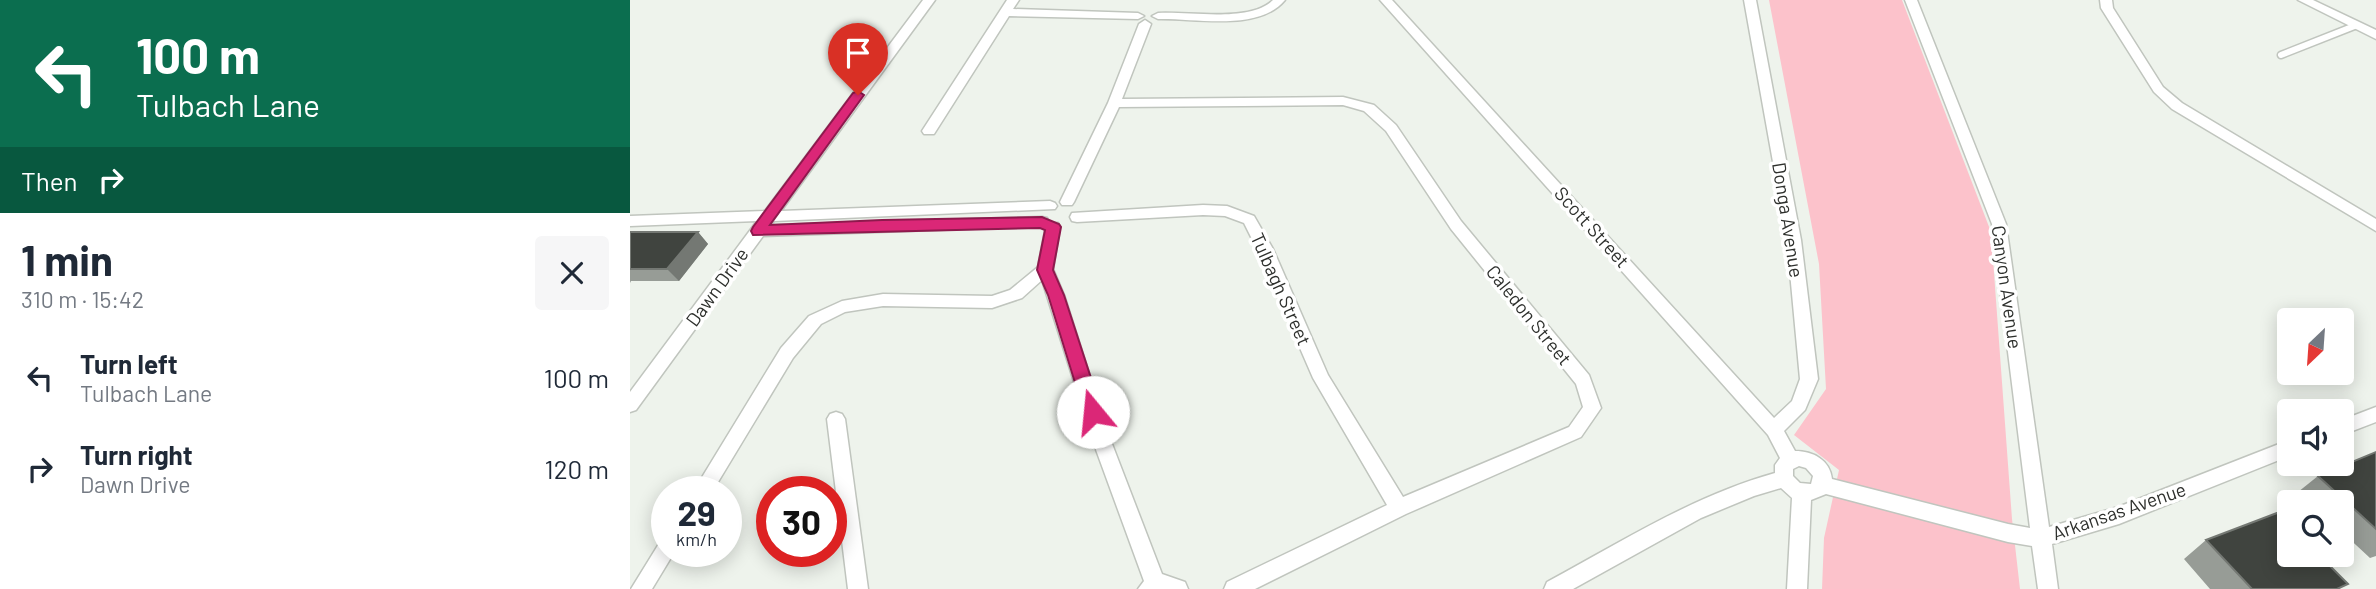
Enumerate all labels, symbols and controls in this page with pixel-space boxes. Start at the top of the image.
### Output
pin [828,23,888,95]
text: 100 m [136,25,260,84]
icon: left [21,28,112,119]
icon: arrive [839,34,877,72]
text: Tulbach Lane [136,85,320,123]
icon: right [92,161,130,199]
street label: Donga Avenue [1768,161,1809,279]
text: Then [21,165,78,196]
street label: Scott Street [1550,182,1635,272]
street label: Canyon Avenue [1987,224,2028,350]
street label: Tulbagh Street [1246,229,1317,349]
text: 1 min [21,234,113,284]
button: close [535,236,609,310]
street label: Dawn Drive [680,243,753,330]
street label: Caledon Street [1482,260,1577,369]
text: 310 m · 15:42 [21,285,144,313]
north arrow [2277,308,2354,385]
map controls [2277,308,2354,567]
text: Turn left [80,348,178,379]
icon: left [21,359,59,397]
text: 100 m [544,362,609,393]
position arrow [1056,375,1130,449]
text: Tulbach Lane [80,379,212,407]
button: sound [2277,399,2354,476]
text: Turn right [80,439,193,470]
icon: right [21,450,59,488]
text: 120 m [545,453,609,484]
text: Dawn Drive [80,470,191,498]
speed limit sign: 30 [756,476,847,567]
street label: Arkansas Avenue [2049,477,2189,544]
button: search [2277,490,2354,567]
text: 29 [677,491,716,533]
text: km/h [676,528,717,550]

